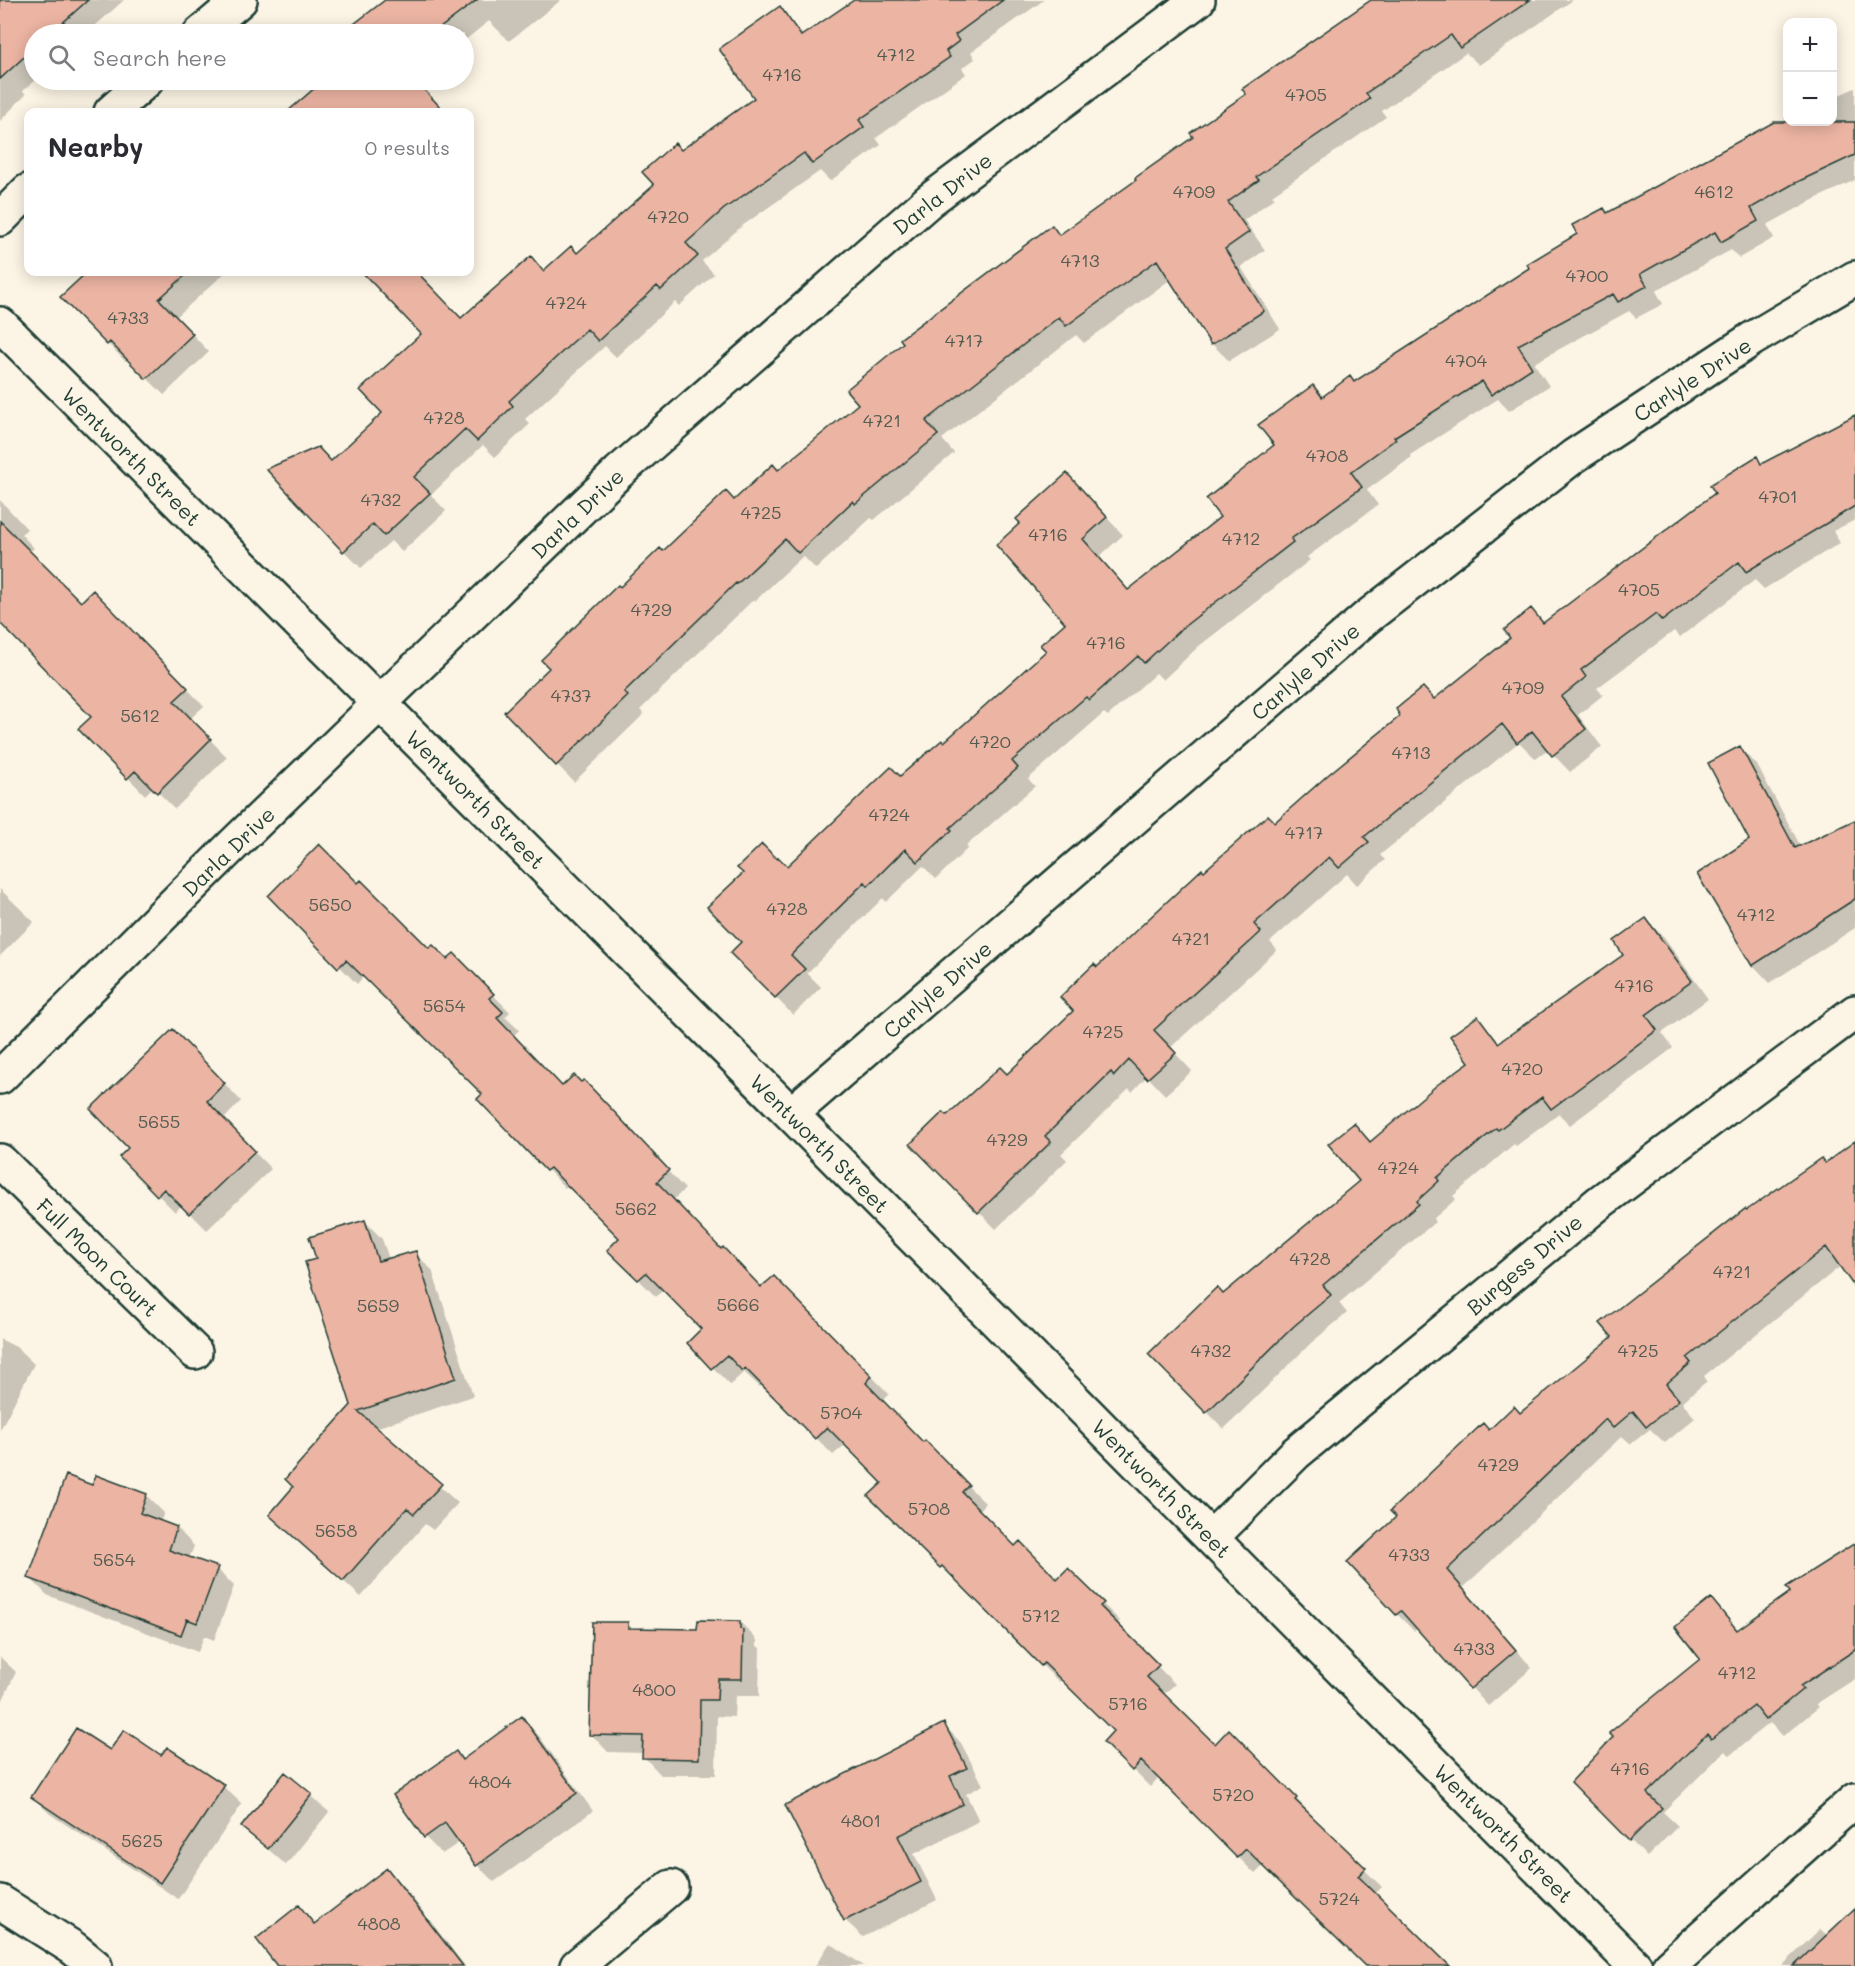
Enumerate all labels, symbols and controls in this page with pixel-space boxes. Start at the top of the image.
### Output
map controls [1783,18,1837,126]
button: + [1783,18,1837,72]
search box [24,24,474,90]
icon: search [45,41,78,74]
house number: 4712 [877,42,915,66]
text: Search here [93,43,227,72]
house number: 4716 [762,62,802,86]
button: − [1783,72,1837,126]
house number: 4705 [1285,82,1327,106]
text: Nearby [48,130,143,164]
text: 0 results [365,134,450,160]
street label: Darla Drive [887,146,997,240]
house number: 4709 [1173,179,1216,203]
house number: 4612 [1694,179,1734,203]
house number: 4720 [647,204,689,228]
house number: 4713 [1060,248,1100,272]
house number: 4700 [1566,263,1608,287]
house number: 4724 [545,290,587,314]
house number: 4733 [107,305,149,329]
house number: 4717 [945,328,983,352]
street label: Carlyle Drive [1628,331,1756,427]
house number: 4704 [1445,348,1488,372]
street label: Wentworth Street [57,381,207,531]
house number: 4728 [423,405,465,429]
house number: 4721 [863,408,901,432]
house number: 4708 [1306,443,1348,467]
street label: Darla Drive [525,462,629,564]
house number: 4701 [1758,484,1798,508]
house number: 4732 [360,487,402,511]
house number: 4725 [740,500,782,524]
house number: 4716 [1028,522,1068,546]
house number: 4712 [1222,526,1260,550]
house number: 4705 [1618,577,1660,601]
house number: 4729 [630,597,672,621]
street label: Carlyle Drive [1245,616,1365,726]
house number: 4716 [1086,630,1126,654]
house number: 4709 [1502,675,1545,699]
house number: 4737 [550,683,592,707]
house number: 5612 [120,703,160,727]
street label: Wentworth Street [401,724,551,874]
house number: 4720 [969,729,1011,753]
house number: 4713 [1391,740,1431,764]
street label: Darla Drive [176,800,280,902]
house number: 4724 [868,802,910,826]
house number: 4717 [1285,820,1323,844]
house number: 5650 [309,892,351,916]
house number: 4728 [766,896,808,920]
house number: 4712 [1737,902,1775,926]
house number: 4721 [1172,926,1210,950]
street label: Carlyle Drive [877,934,997,1044]
house number: 4716 [1614,973,1654,997]
house number: 5654 [423,993,466,1017]
house number: 4725 [1082,1019,1124,1043]
house number: 4720 [1501,1056,1543,1080]
street label: Wentworth Street [745,1068,895,1218]
house number: 5655 [138,1109,180,1133]
house number: 4729 [986,1127,1028,1151]
house number: 4724 [1377,1155,1419,1179]
street label: Full Moon Court [31,1192,165,1322]
house number: 5662 [615,1196,657,1220]
street label: Burgess Drive [1461,1208,1587,1320]
house number: 4728 [1289,1246,1331,1270]
house number: 4721 [1713,1259,1751,1283]
house number: 5666 [716,1292,760,1316]
house number: 5659 [357,1293,400,1317]
house number: 4732 [1190,1338,1232,1362]
house number: 4725 [1617,1338,1659,1362]
house number: 5704 [820,1400,863,1424]
street label: Wentworth Street [1087,1413,1237,1563]
house number: 4729 [1477,1452,1519,1476]
house number: 5708 [908,1496,950,1520]
house number: 5658 [315,1518,357,1542]
house number: 4733 [1388,1542,1430,1566]
house number: 5654 [93,1547,136,1571]
house number: 5712 [1022,1603,1060,1627]
house number: 4733 [1453,1636,1495,1660]
house number: 4712 [1718,1660,1756,1684]
house number: 4800 [632,1677,676,1701]
house number: 5716 [1108,1691,1148,1715]
house number: 4716 [1610,1756,1650,1780]
street label: Wentworth Street [1429,1758,1579,1908]
house number: 4804 [468,1769,512,1793]
house number: 5720 [1212,1782,1254,1806]
house number: 4801 [841,1808,881,1832]
house number: 5625 [121,1828,163,1852]
house number: 5724 [1318,1886,1360,1910]
house number: 4808 [357,1911,401,1935]

